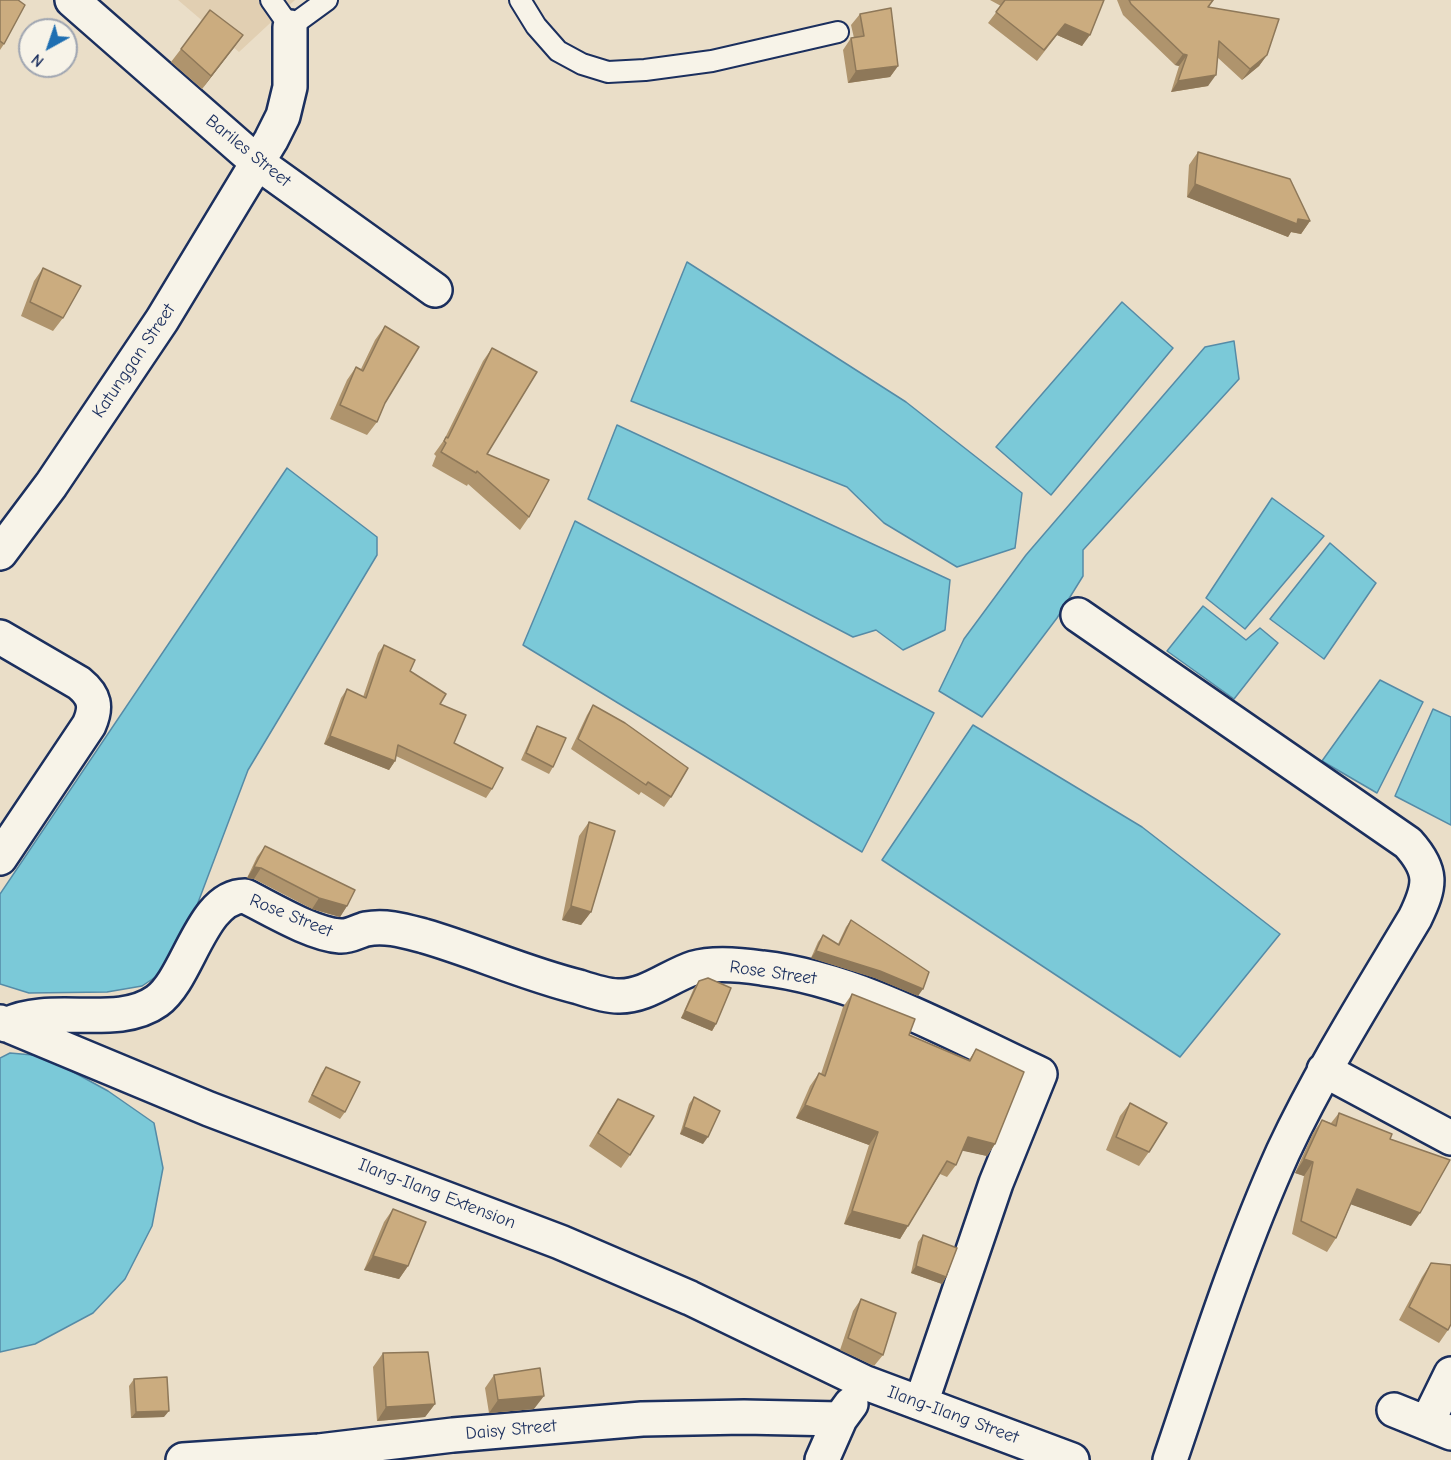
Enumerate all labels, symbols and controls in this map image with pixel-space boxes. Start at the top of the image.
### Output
north arrow [18,18,78,78]
text: N [28,50,47,71]
street label: Bariles Street [201,110,295,192]
street label: Katunggan Street [88,300,180,422]
street label: Rose Street [246,890,336,942]
street label: Rose Street [728,956,818,990]
street label: Ilang-Ilang Extension [355,1154,519,1234]
street label: Ilang-Ilang Street [885,1381,1021,1449]
street label: Daisy Street [465,1415,557,1445]

